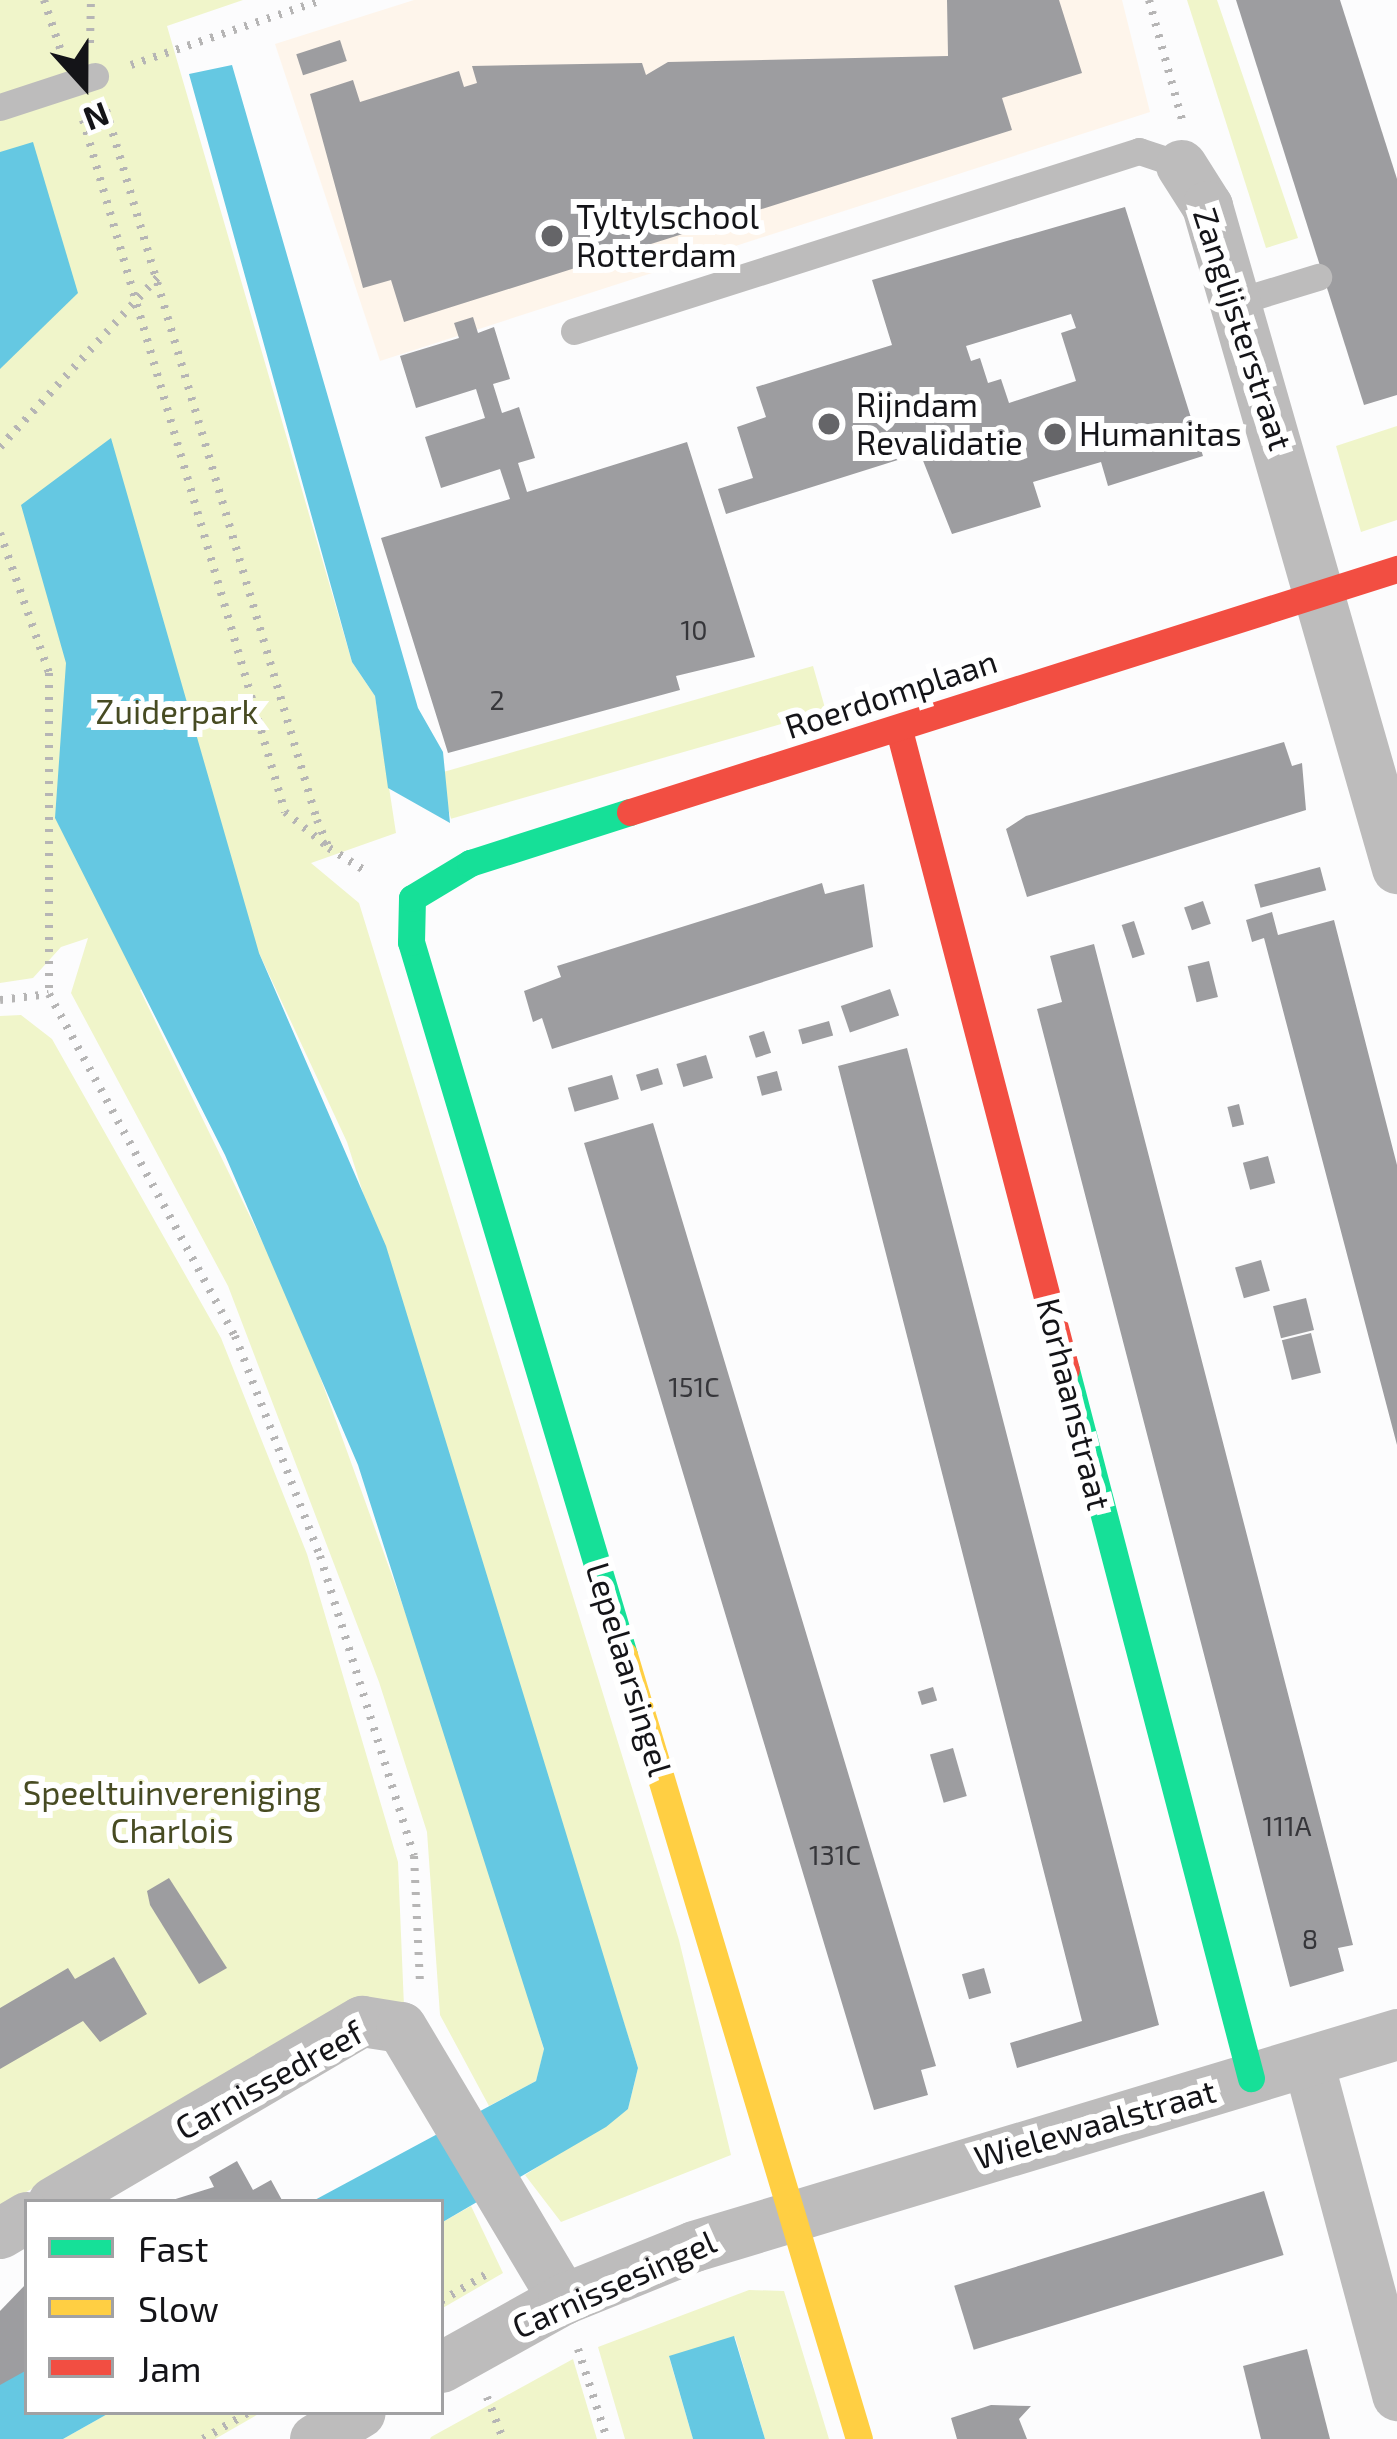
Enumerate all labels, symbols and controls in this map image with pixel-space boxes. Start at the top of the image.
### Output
north arrow [24,24,144,144]
text: N [79,95,115,141]
place label: Tyltylschool Rotterdam [576,197,759,275]
street label: Zanglijsterstraat [1185,203,1301,455]
marker: Tyltylschool Rotterdam [539,223,565,249]
place label: Rijndam Revalidatie [856,385,1023,463]
marker: Rijndam Revalidatie [813,408,845,440]
place label: Humanitas [1079,414,1242,454]
marker: Humanitas [1042,421,1068,447]
house number: 10 [680,614,708,646]
street label: Roerdomplaan [780,641,1002,747]
house number: 2 [489,684,505,716]
park label: Zuiderpark [96,692,258,732]
street label: Korhaanstraat [1029,1294,1119,1514]
house number: 151C [668,1371,720,1403]
street label: Lepelaarsingel [578,1558,680,1780]
park label: Speeltuinvereniging Charlois [23,1773,321,1851]
house number: 111A [1262,1810,1312,1842]
house number: 131C [809,1839,861,1871]
house number: 8 [1302,1923,1318,1955]
street label: Carnissedreef [168,2012,370,2148]
street label: Wielewaalstraat [970,2071,1220,2177]
legend [24,2199,444,2415]
street label: Carnissesingel [506,2221,722,2347]
text: Fast [138,2226,208,2269]
text: Slow [138,2286,219,2329]
text: Jam [138,2346,202,2389]

